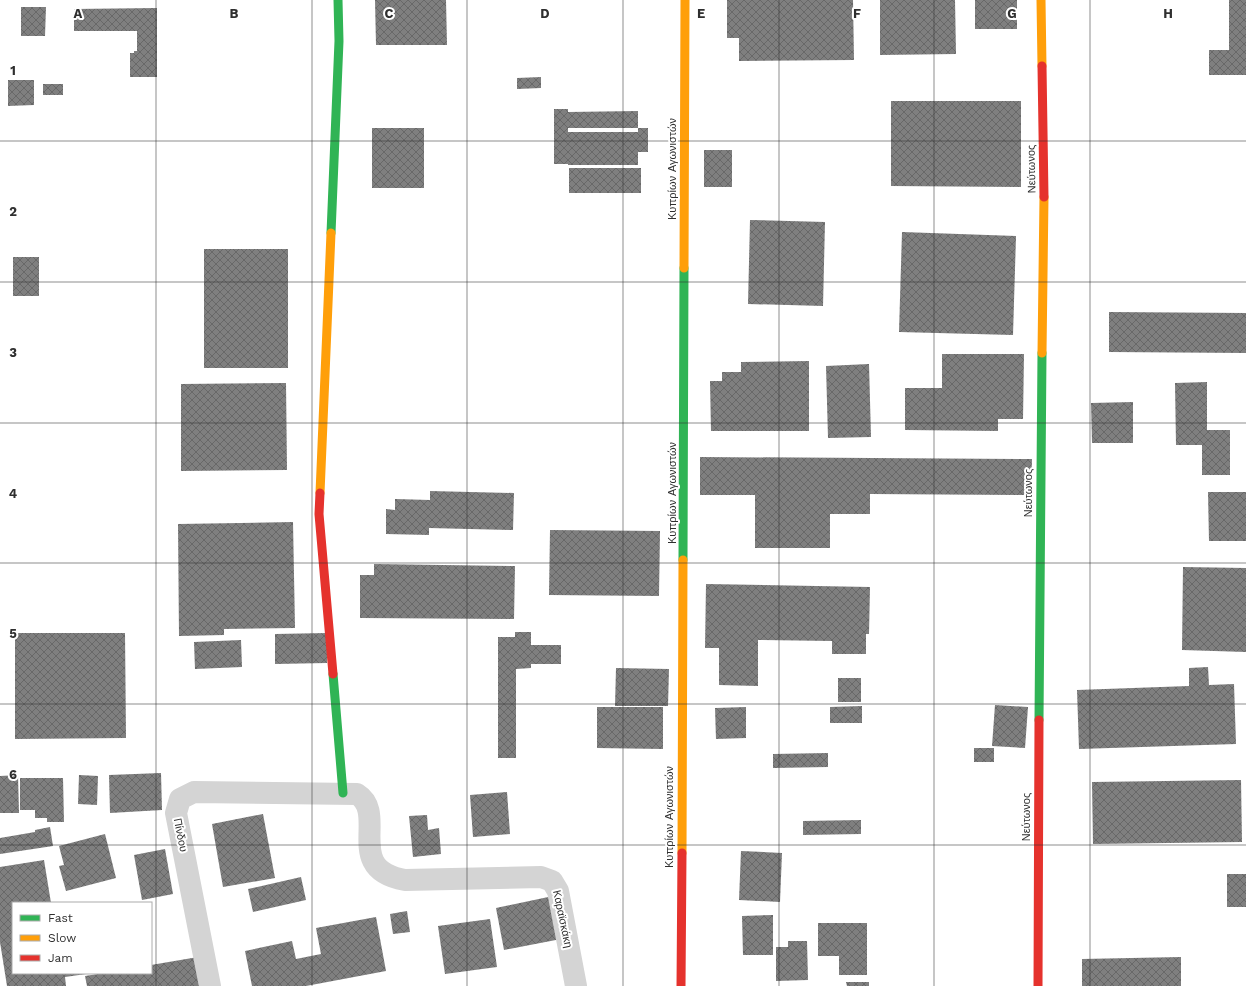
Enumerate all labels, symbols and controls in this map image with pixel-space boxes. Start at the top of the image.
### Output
text: A [74,6,83,21]
text: B [230,6,239,21]
text: C [385,6,394,21]
text: D [540,6,550,21]
text: E [697,6,705,21]
text: F [853,6,861,21]
text: G [1007,6,1017,21]
text: H [1163,6,1173,21]
text: 1 [10,63,16,78]
street label: Κυπρίων Αγωνιστών [666,117,679,220]
street label: Νεύτωνος [1025,145,1038,193]
text: 2 [9,204,17,219]
text: 3 [9,345,17,360]
street label: Κυπρίων Αγωνιστών [666,441,679,544]
street label: Νεύτωνος [1022,469,1035,517]
text: 4 [9,486,18,501]
text: 5 [9,626,17,641]
street label: Κυπρίων Αγωνιστών [663,765,676,868]
text: 6 [9,767,17,782]
street label: Νεύτωνος [1020,793,1033,841]
street label: Πίνδου [171,817,190,853]
street label: Καραϊσκάκη [550,889,575,949]
legend [12,902,152,974]
text: Fast [48,911,73,925]
text: Slow [48,931,76,945]
text: Jam [48,951,73,965]

